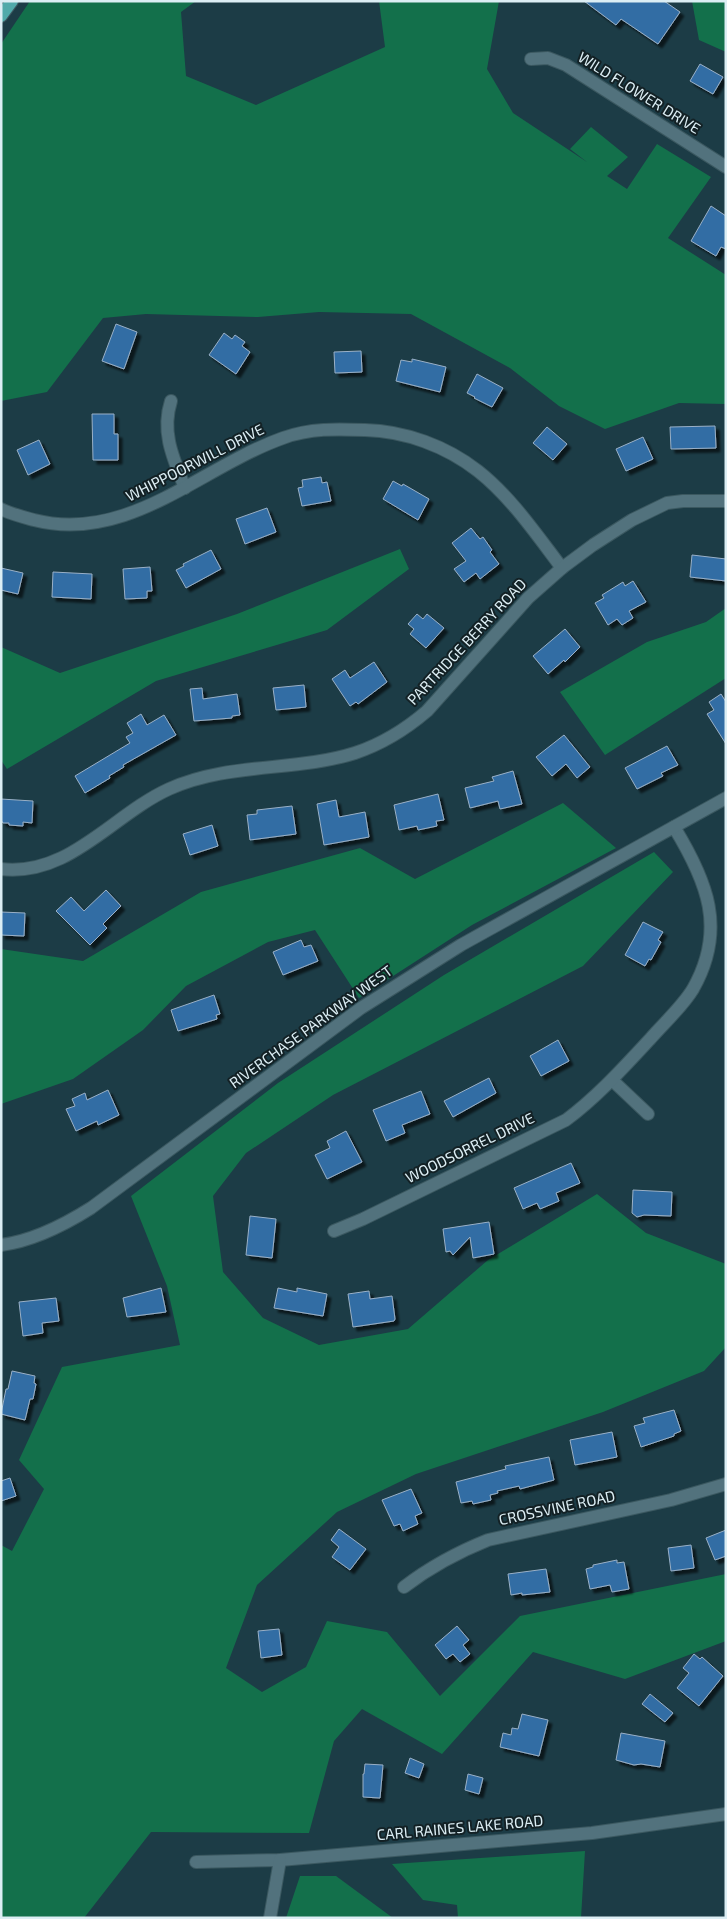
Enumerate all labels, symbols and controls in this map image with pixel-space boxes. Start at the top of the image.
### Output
street label: WILD FLOWER DRIVE [575,47,704,137]
street label: WHIPPOORWILL DRIVE [123,419,267,505]
street label: PARTRIDGE BERRY ROAD [403,574,529,708]
street label: RIVERCHASE PARKWAY WEST [225,961,396,1091]
street label: WOODSORREL DRIVE [402,1108,537,1186]
street label: CROSSVINE ROAD [497,1486,617,1528]
street label: CARL RAINES LAKE ROAD [376,1811,544,1843]

